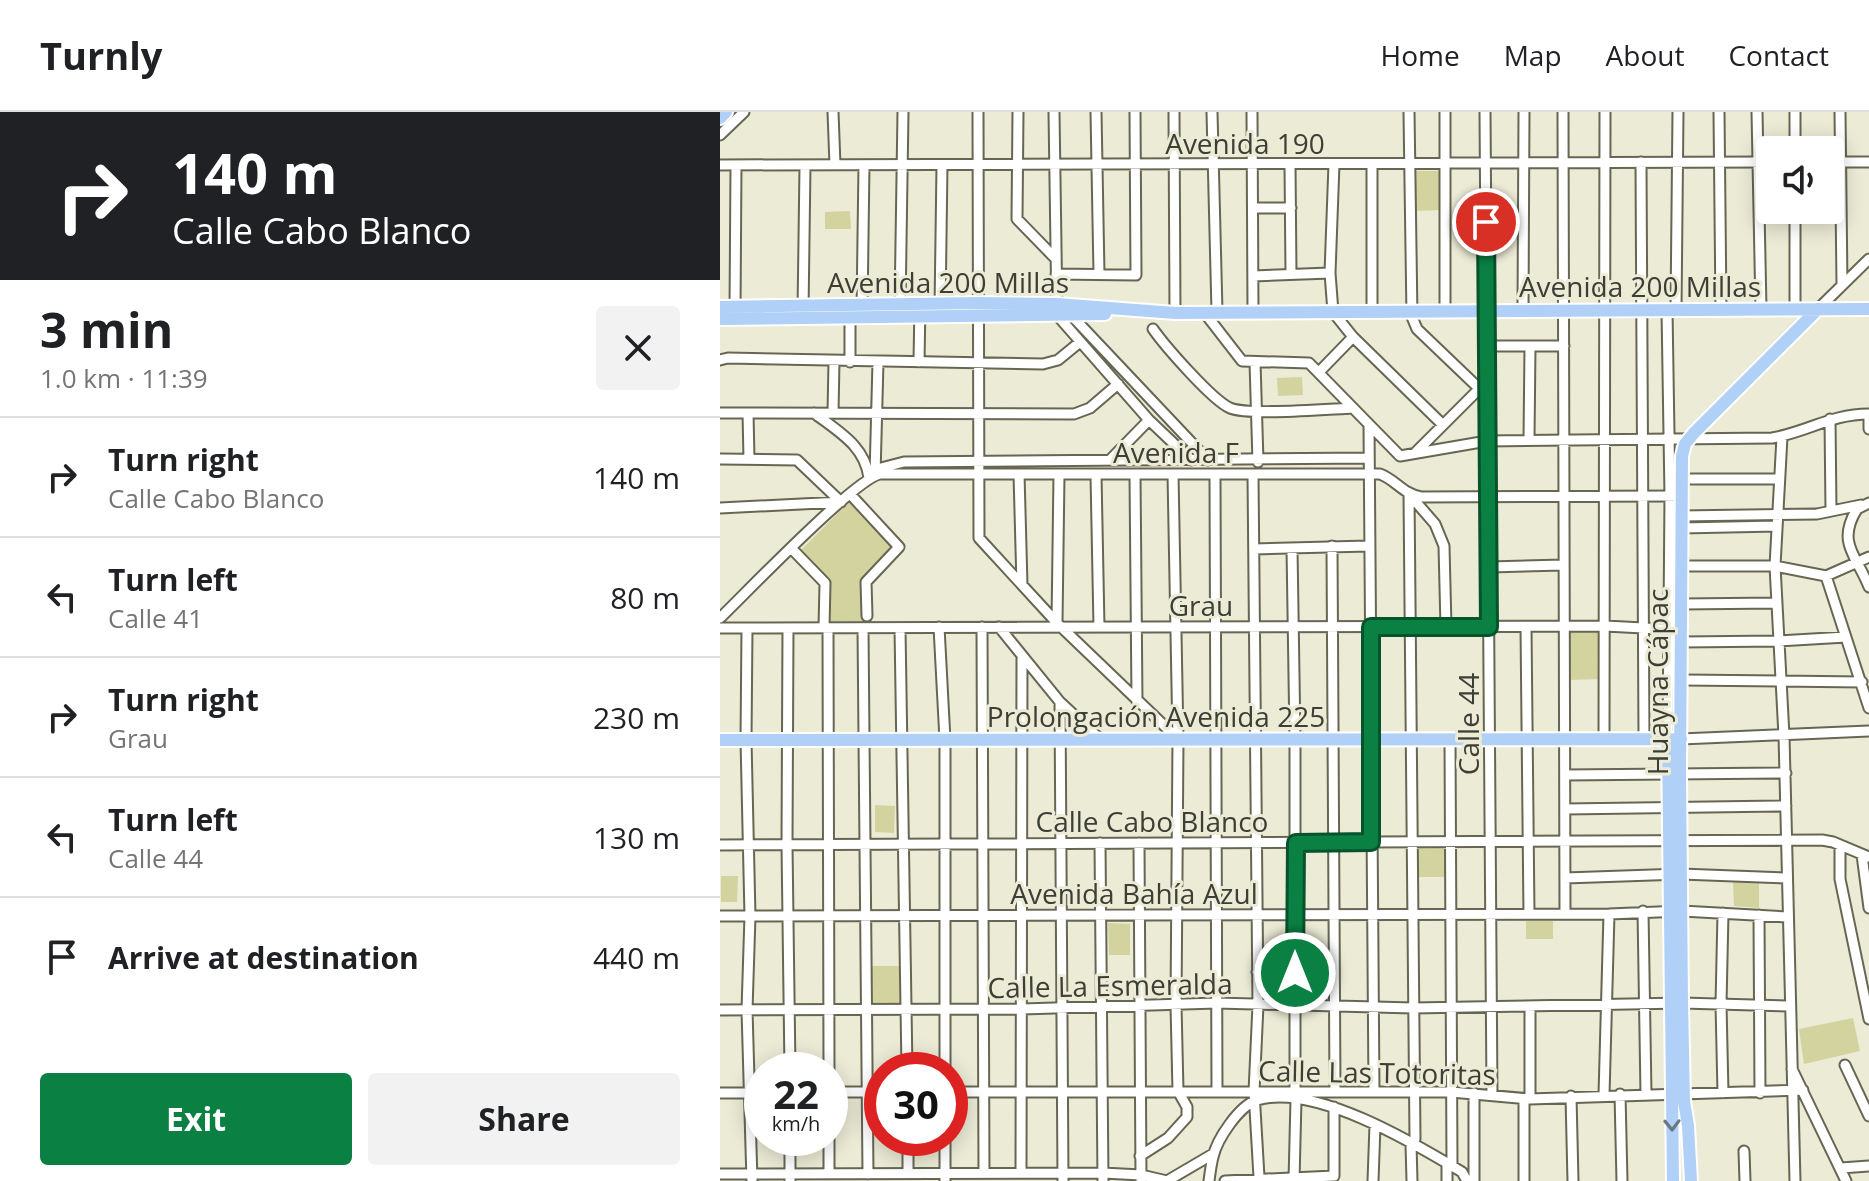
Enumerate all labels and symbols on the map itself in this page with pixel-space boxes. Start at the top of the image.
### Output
street label: Avenida 190 [1165,124,1325,162]
pin [1452,188,1520,256]
street label: Avenida 200 Millas [827,263,1069,301]
street label: Avenida 200 Millas [1519,267,1761,305]
street label: Avenida F [1113,433,1239,471]
street label: Grau [1169,586,1233,624]
street label: Huayna Cápac [1638,589,1676,775]
street label: Calle 44 [1449,673,1487,775]
street label: Prolongación Avenida 225 [987,697,1325,735]
street label: Calle Cabo Blanco [1036,802,1268,840]
street label: Avenida Bahía Azul [1010,874,1258,912]
position arrow [1253,931,1337,1015]
street label: Calle La Esmeralda [987,964,1233,1006]
street label: Calle Las Totoritas [1258,1051,1496,1093]
speed limit sign: 30 [864,1052,968,1156]
one-way arrow [1663,1119,1681,1132]

